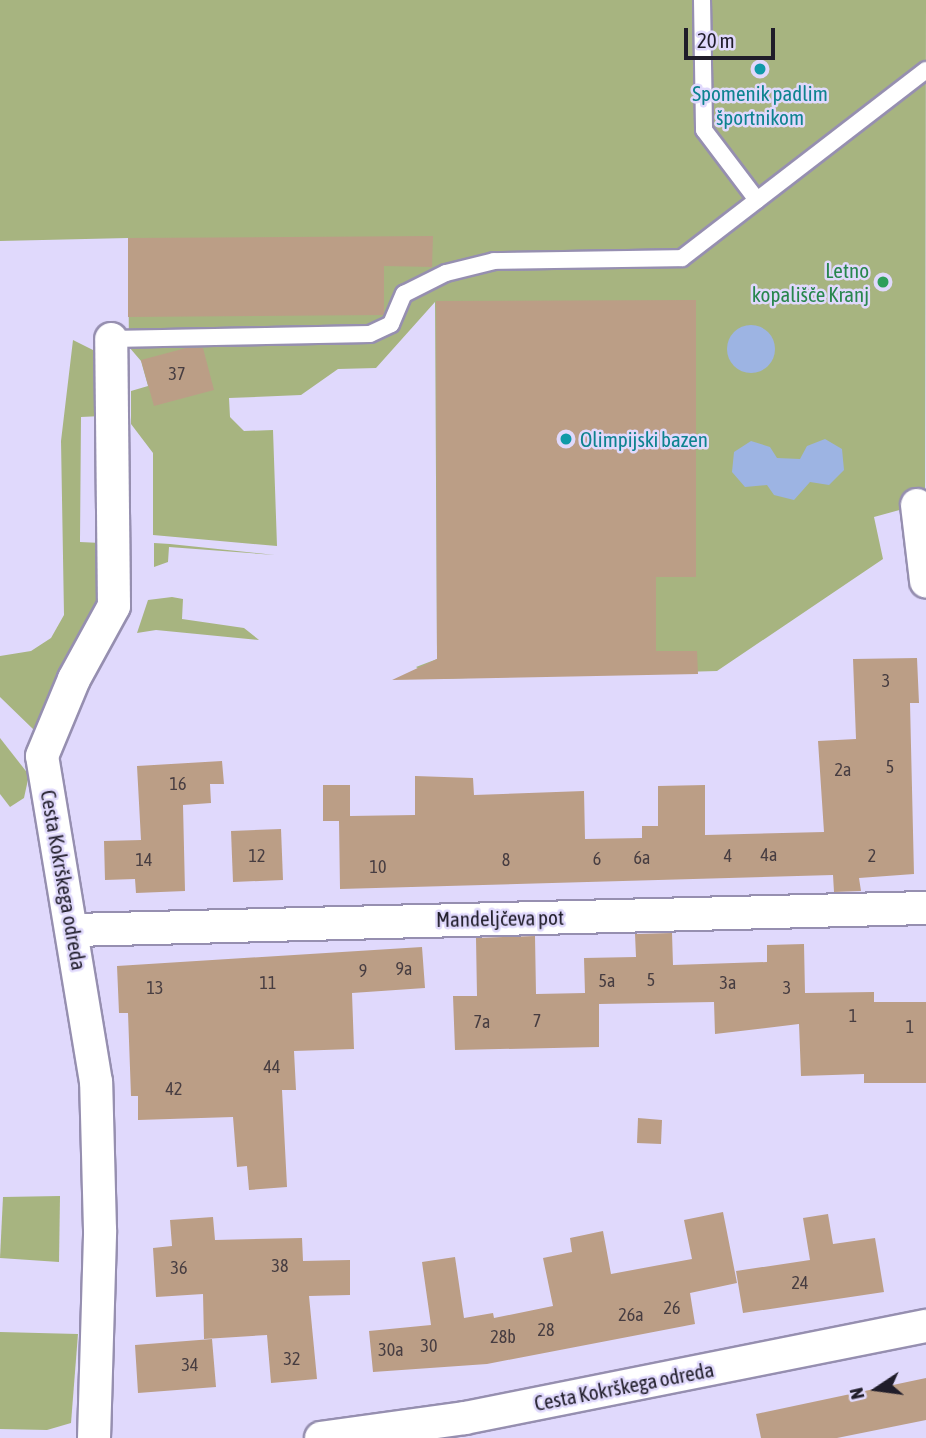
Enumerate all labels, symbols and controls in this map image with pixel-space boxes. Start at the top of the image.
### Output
scale bar [688,14,779,58]
text: 20 m [697,28,735,52]
marker: Spomenik padlim športnikom [752,61,768,77]
place label: Spomenik padlim športnikom [692,80,828,130]
place label: Letno kopališče Kranj [752,257,869,307]
marker: Letno kopališče Kranj [875,274,891,290]
house number: 37 [169,363,185,385]
place label: Olimpijski bazen [580,426,708,452]
marker: Olimpijski bazen [558,431,574,447]
house number: 3 [882,670,890,692]
house number: 5 [886,756,894,778]
house number: 2a [835,759,851,781]
house number: 16 [170,773,186,795]
street label: Cesta Kokrškega odreda [36,788,92,972]
house number: 4a [761,844,777,866]
house number: 12 [249,845,265,867]
house number: 4 [724,845,732,867]
house number: 2 [868,845,876,867]
house number: 6a [634,847,650,869]
house number: 6 [593,848,601,870]
house number: 14 [136,849,152,871]
house number: 8 [502,849,510,871]
house number: 10 [370,856,386,878]
street label: Mandeljčeva pot [436,904,564,932]
house number: 9a [396,958,412,980]
house number: 9 [359,960,367,982]
house number: 5 [647,969,655,991]
house number: 5a [599,970,615,992]
house number: 11 [260,972,276,994]
house number: 3a [720,972,736,994]
house number: 13 [147,977,163,999]
house number: 3 [783,977,791,999]
house number: 1 [849,1005,857,1027]
house number: 7 [533,1010,541,1032]
house number: 7a [474,1011,490,1033]
house number: 1 [906,1016,914,1038]
house number: 44 [264,1056,280,1078]
house number: 42 [166,1078,182,1100]
house number: 38 [272,1255,288,1277]
house number: 36 [171,1257,187,1279]
house number: 24 [792,1272,808,1294]
house number: 26 [664,1297,680,1319]
house number: 26a [618,1304,644,1326]
house number: 28 [538,1319,554,1341]
house number: 28b [490,1326,516,1348]
house number: 30 [421,1335,437,1357]
house number: 30a [378,1339,404,1361]
house number: 32 [284,1348,300,1370]
house number: 34 [182,1354,198,1376]
north arrow [842,1354,912,1424]
street label: Cesta Kokrškega odreda [532,1356,716,1416]
text: N [845,1386,869,1402]

